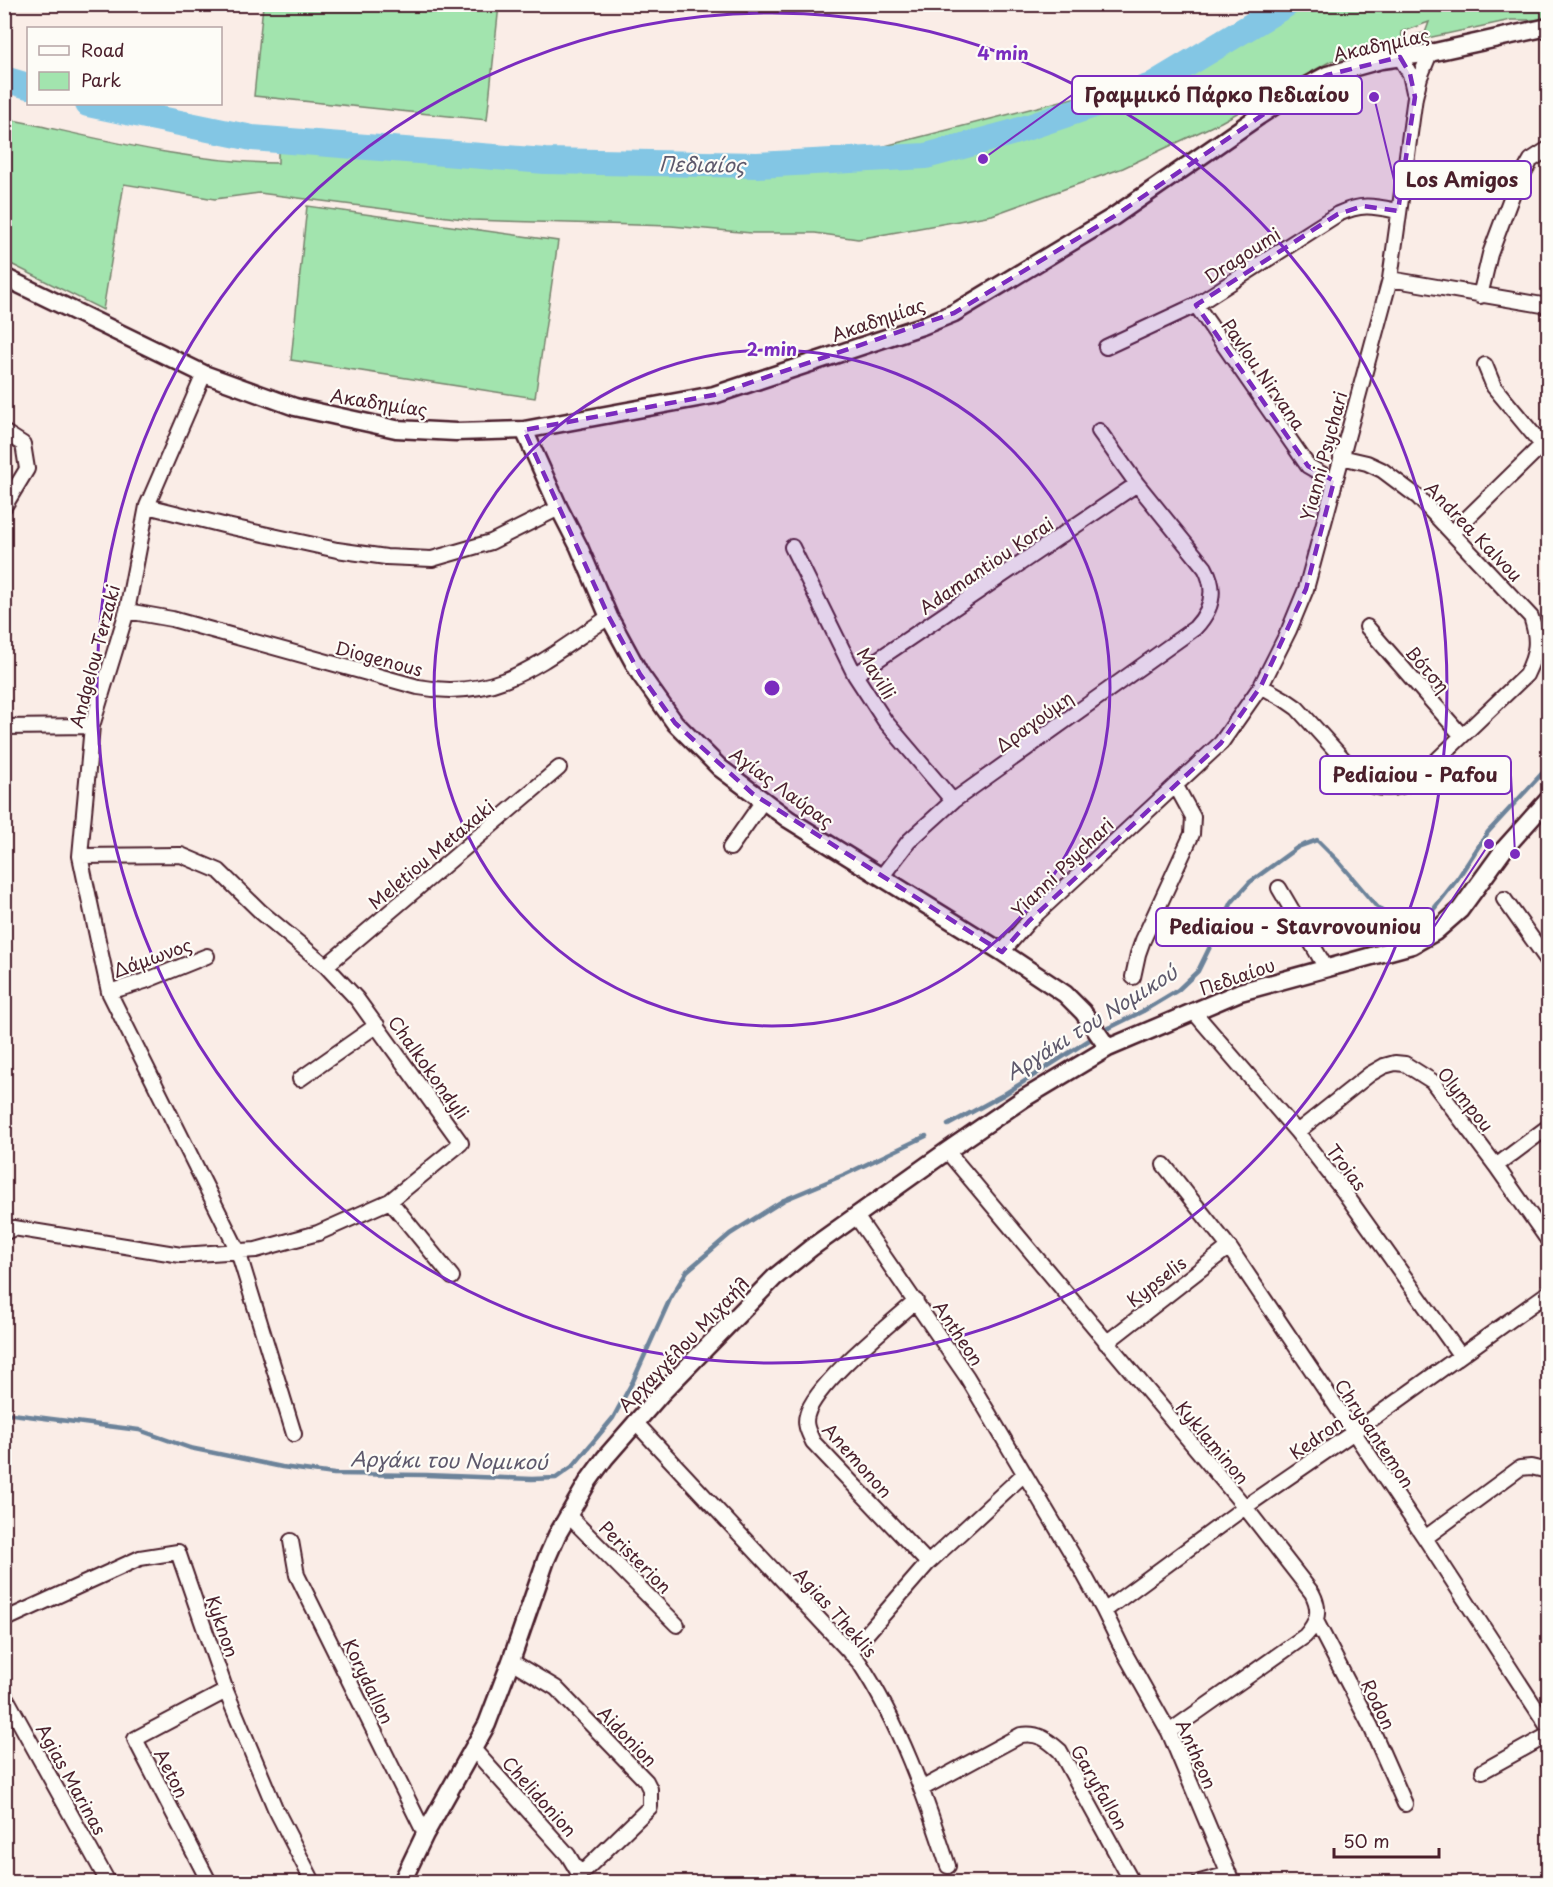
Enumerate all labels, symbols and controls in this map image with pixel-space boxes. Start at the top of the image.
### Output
street label: Ακαδημίας [1330,21,1432,67]
legend [27,27,222,105]
text: Road [81,36,125,63]
text: 4 min [977,39,1029,66]
text: Park [81,66,121,93]
callout: Γραμμικό Πάρκο Πεδιαίου [1072,76,1362,114]
text: Γραμμικό Πάρκο Πεδιαίου [1084,79,1350,109]
water label: Πεδιαίος [659,148,747,180]
callout: Los Amigos [1394,161,1531,199]
text: Los Amigos [1406,164,1519,194]
street label: Dragoumi [1198,220,1286,290]
street label: Ακαδημίας [827,290,929,348]
street label: Pavlou Nirvana [1216,313,1313,435]
text: 2 min [747,335,797,362]
street label: Ακαδημίας [329,381,429,423]
street label: Yianni Psychari [1293,388,1353,524]
street label: Andrea Kalvou [1419,475,1529,587]
street label: Adamantiou Korai [913,510,1059,620]
street label: Andgelou Terzaki [62,581,126,731]
street label: Diogenous [332,633,426,683]
street label: Βότση [1400,639,1456,699]
street label: Mavilli [851,642,903,704]
centre of rings [762,678,782,698]
street label: Δραγούμη [990,684,1078,758]
street label: Αγίας Λαύρας [724,740,840,834]
callout: Pediaiou - Pafou [1320,756,1511,794]
text: Pediaiou - Pafou [1332,759,1498,789]
street label: Meletiou Metaxaki [362,793,500,915]
street label: Yianni Psychari [1005,811,1119,923]
callout: Pediaiou - Stavrovouniou [1156,908,1434,946]
text: Pediaiou - Stavrovouniou [1169,911,1421,941]
street label: Δάμωνος [109,930,195,984]
street label: Πεδιαίου [1196,950,1278,1002]
water label: Αργάκι του Νομικού [999,956,1184,1087]
street label: Chalkokondyli [382,1010,476,1124]
street label: Olympou [1431,1061,1501,1137]
street label: Troias [1320,1138,1374,1196]
street label: Kypselis [1120,1249,1192,1313]
street label: Αρχαγγέλου Μιχαήλ [611,1270,755,1418]
street label: Antheon [927,1295,991,1371]
street label: Chrysantemon [1328,1373,1422,1493]
street label: Kyklaminon [1170,1394,1256,1490]
street label: Kedron [1284,1409,1348,1465]
street label: Anemonon [817,1416,899,1504]
water label: Αργάκι του Νομικού [350,1443,550,1477]
street label: Peristerion [593,1514,679,1600]
street label: Agias Theklis [788,1561,884,1663]
street label: Kyknon [200,1591,246,1661]
street label: Korydallon [337,1634,401,1728]
street label: Rodon [1355,1674,1403,1734]
street label: Aidonion [592,1699,664,1773]
street label: Antheon [1170,1715,1224,1793]
street label: Agias Marinas [30,1718,114,1840]
street label: Garyfallon [1065,1739,1135,1835]
street label: Aeton [148,1744,196,1802]
street label: Chelidonion [496,1750,584,1842]
scale bar [1334,1821,1439,1859]
text: 50 m [1343,1827,1390,1854]

